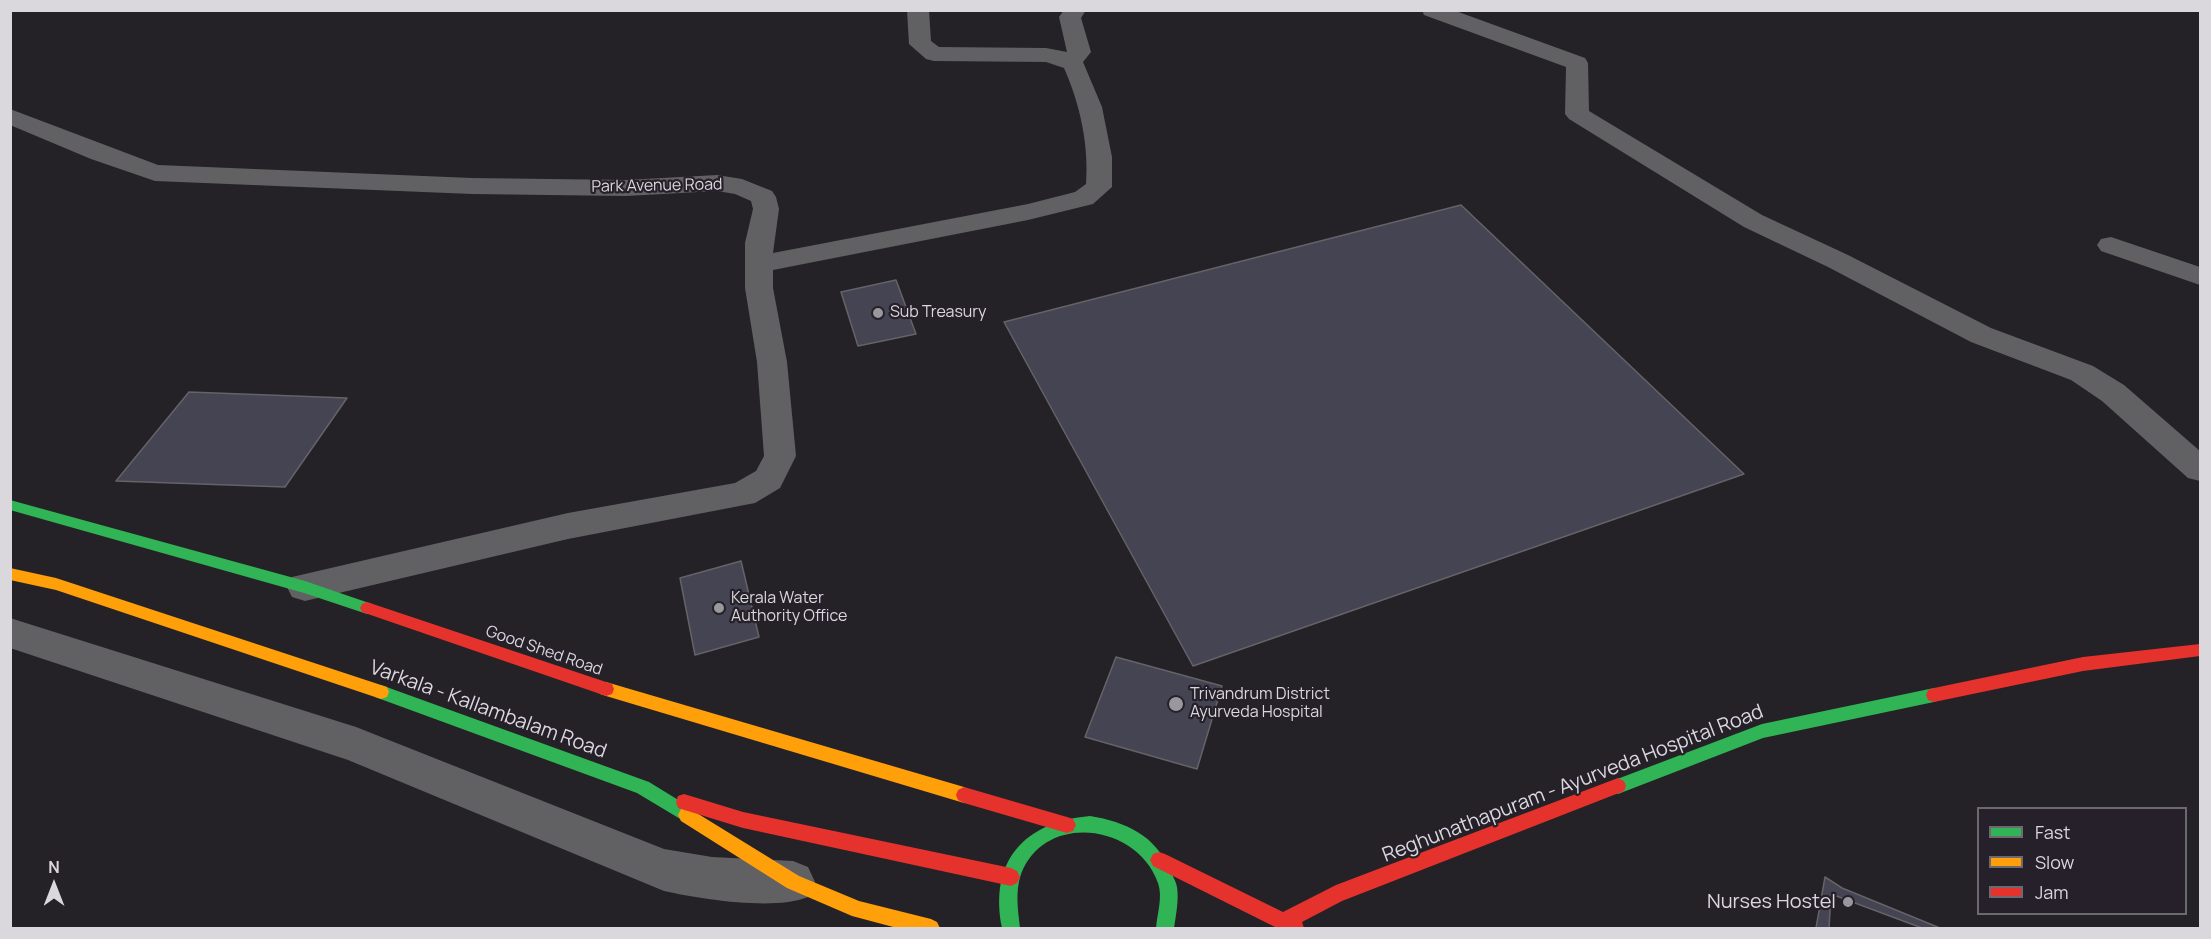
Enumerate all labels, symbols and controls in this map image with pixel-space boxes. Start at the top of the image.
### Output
street label: Park Avenue Road [591,175,723,197]
place label: Sub Treasury [890,303,986,323]
marker: Sub Treasury [871,306,885,320]
place label: Kerala Water Authority Office [731,589,847,627]
marker: Kerala Water Authority Office [712,601,726,615]
street label: Good Shed Road [483,622,605,680]
street label: Varkala - Kallambalam Road [366,656,610,764]
place label: Trivandrum District Ayurveda Hospital [1190,685,1330,723]
marker: Trivandrum District Ayurveda Hospital [1167,695,1185,713]
street label: Reghunathapuram - Ayurveda Hospital Road [1379,700,1767,868]
legend [1977,807,2187,915]
text: Fast [2035,820,2070,844]
text: Slow [2035,850,2074,874]
north arrow [24,855,84,915]
text: N [48,856,60,878]
text: Jam [2035,880,2069,904]
place label: Nurses Hostel [1707,890,1836,914]
marker: Nurses Hostel [1841,895,1855,909]

